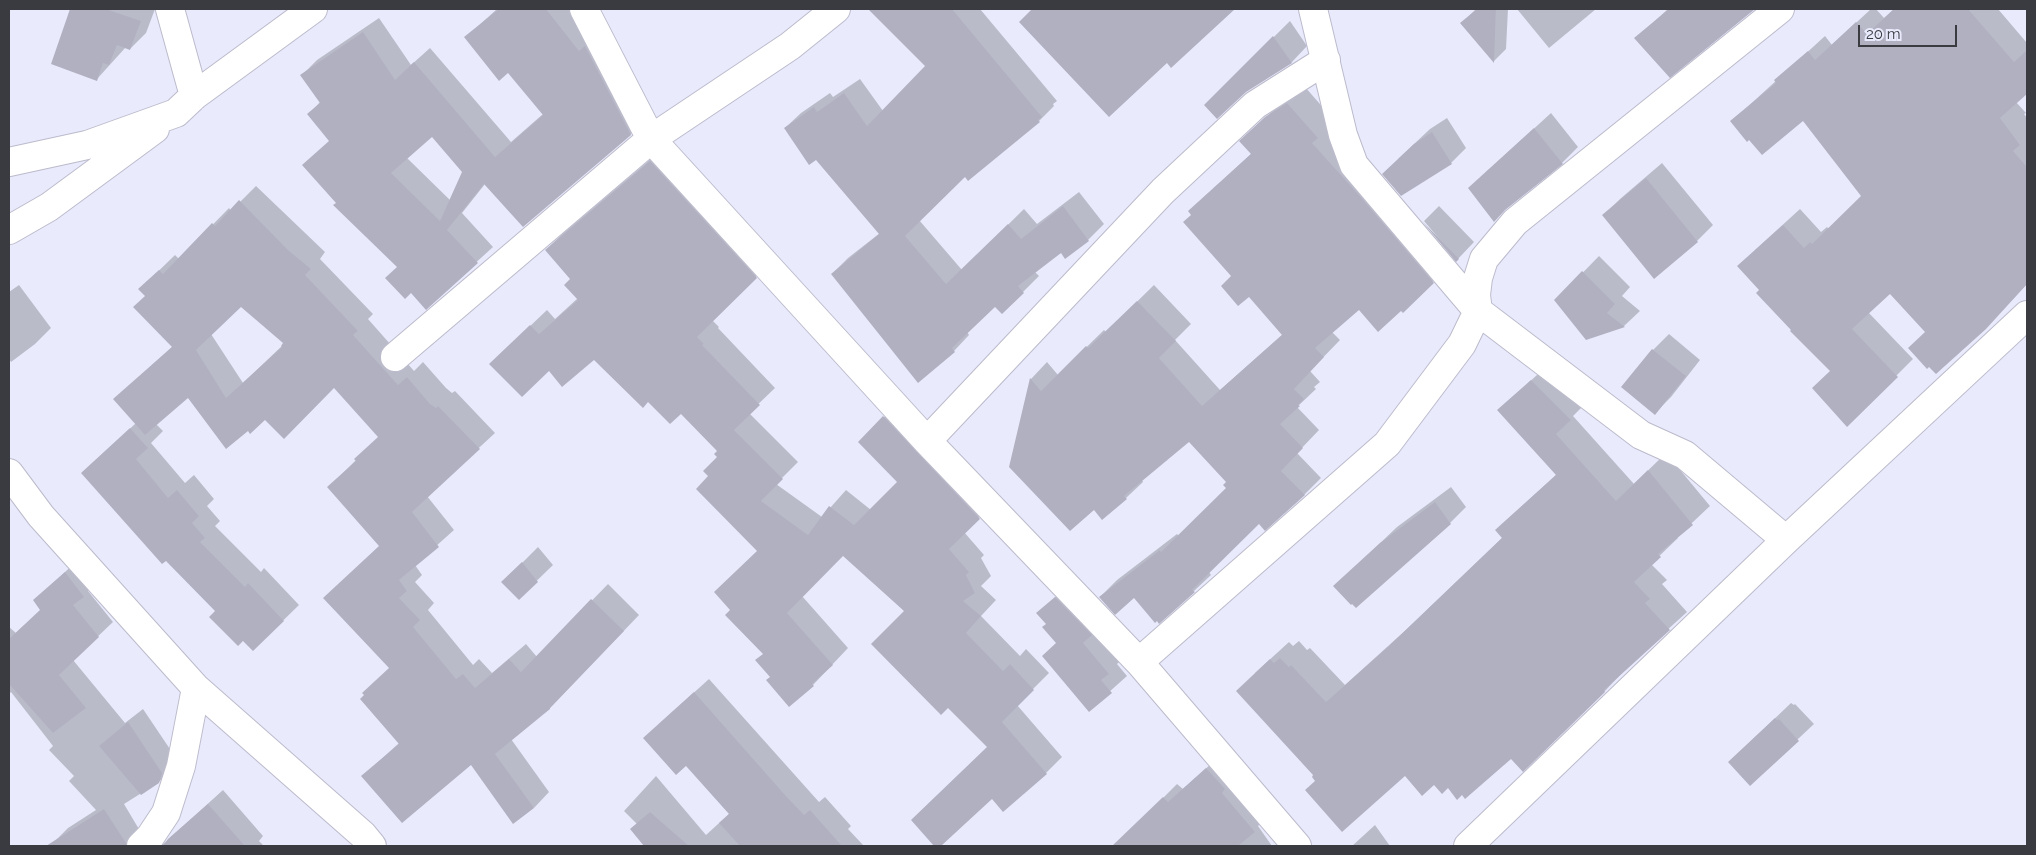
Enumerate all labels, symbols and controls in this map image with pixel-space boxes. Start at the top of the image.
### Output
scale bar [1861,15,1960,47]
text: 20 m [1866,25,1901,43]

